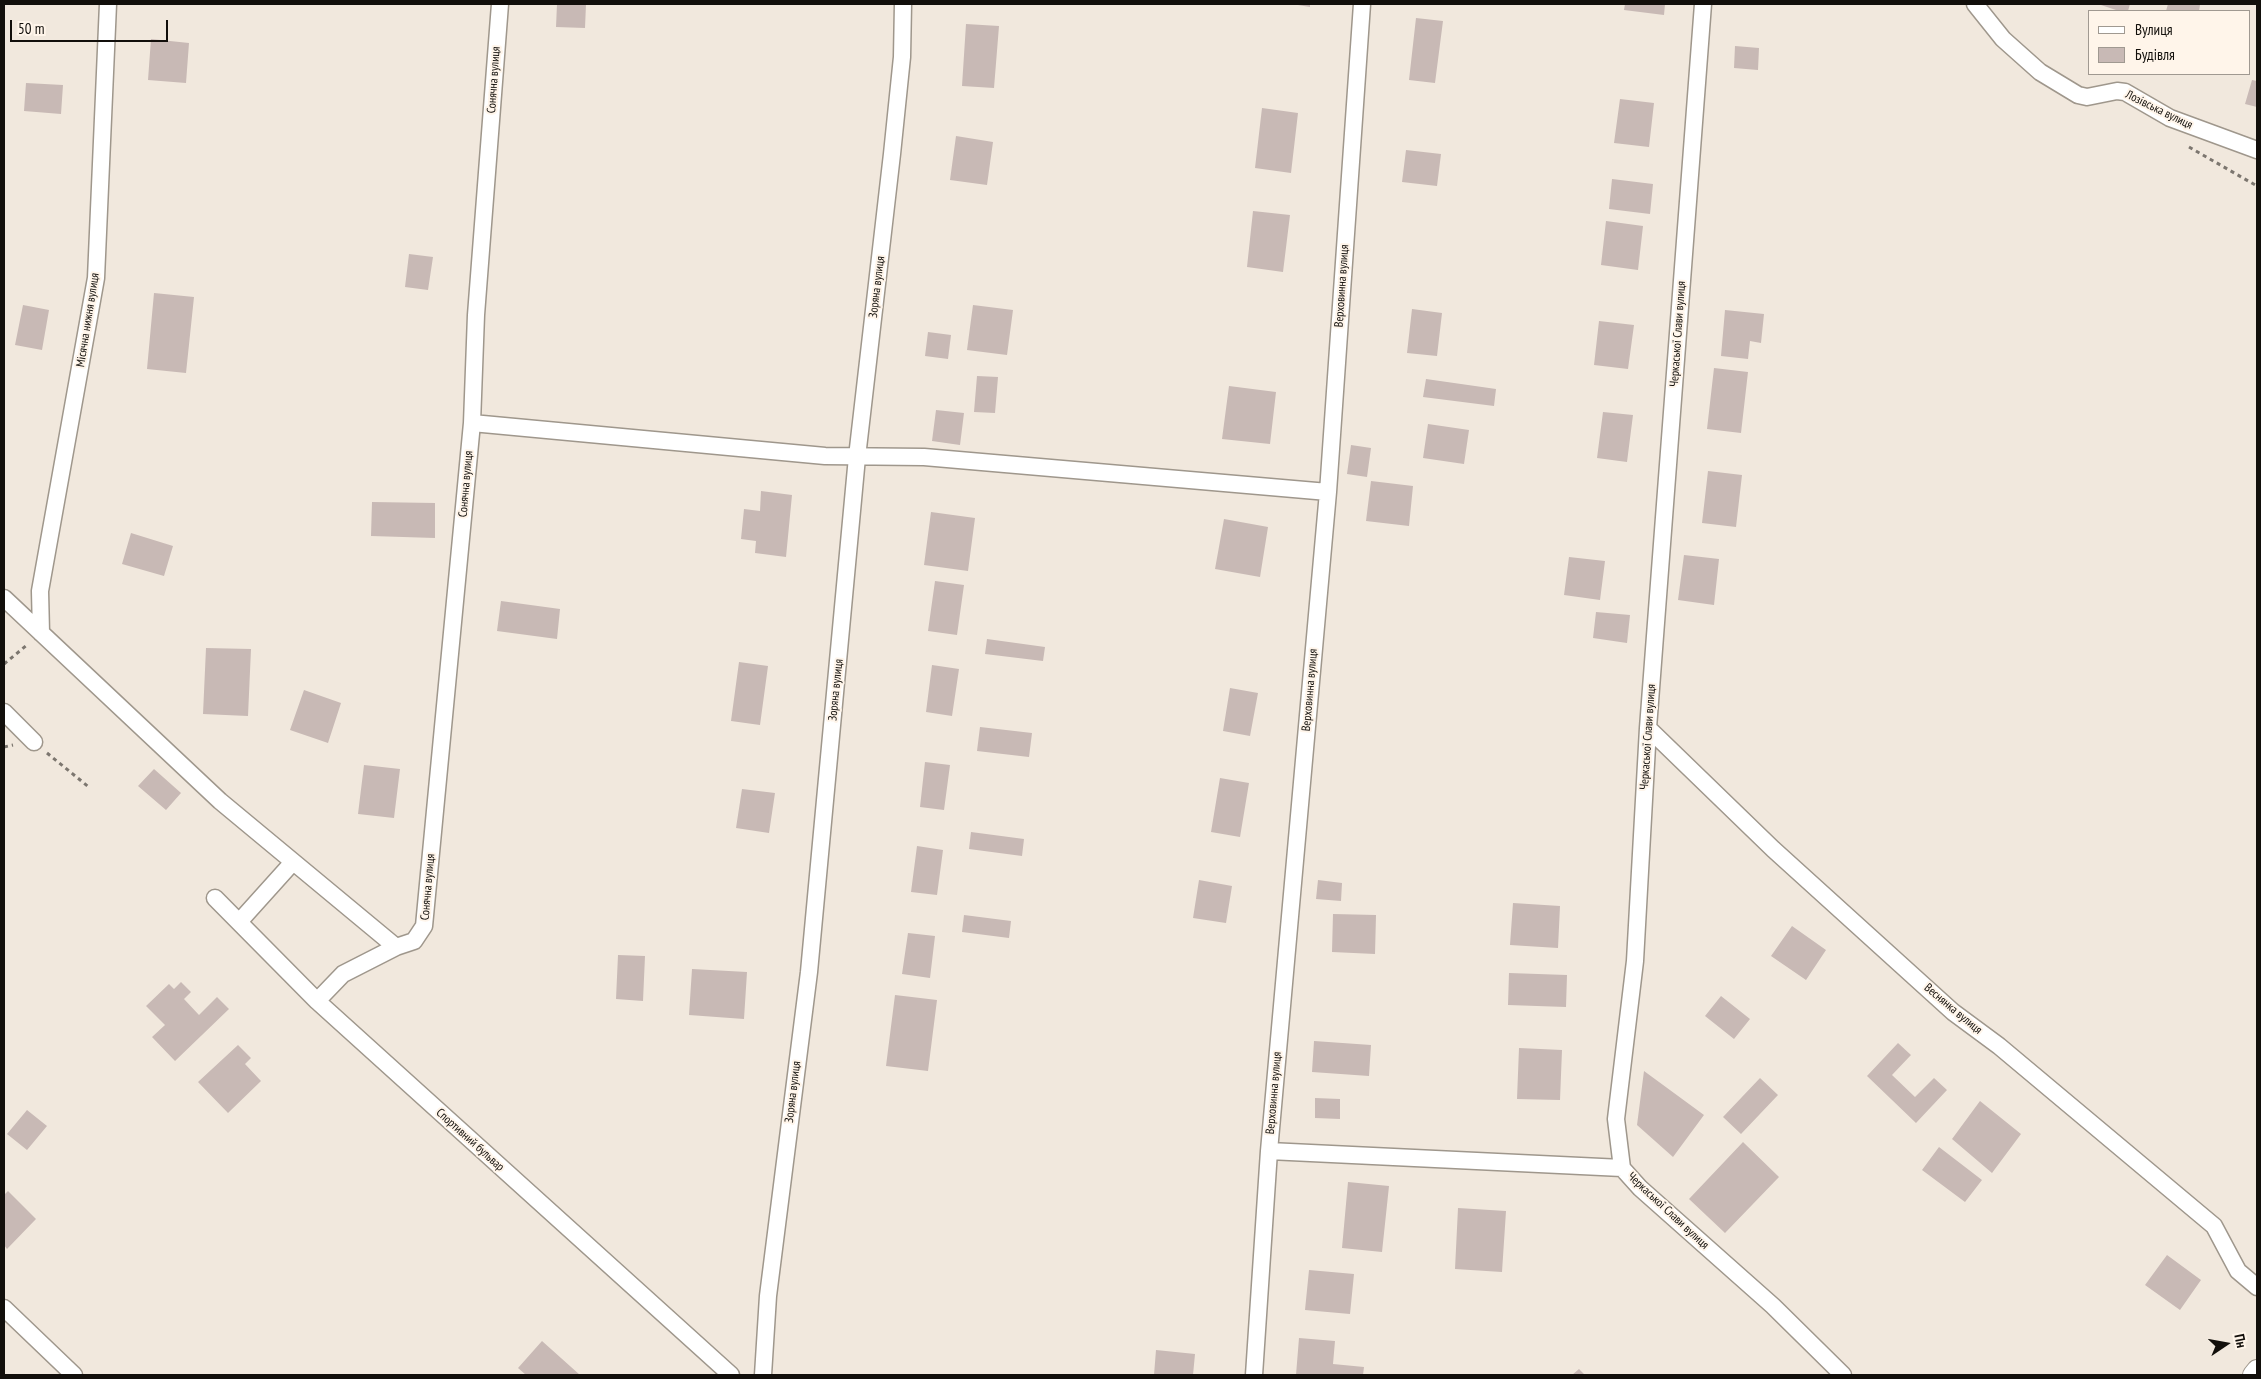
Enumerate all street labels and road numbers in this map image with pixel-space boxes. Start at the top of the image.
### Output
street label: Сонячна вулиця [484,46,504,114]
street label: Лозівська вулиця [2123,88,2195,132]
street label: Верховинна вулиця [1332,244,1352,328]
street label: Зоряна вулиця [866,255,888,319]
street label: Місячна нижня вулиця [73,272,103,368]
street label: Черкаської Слави вулиця [1667,281,1689,387]
street label: Сонячна вулиця [456,450,476,518]
street label: Верховинна вулиця [1299,648,1321,732]
street label: Зоряна вулиця [826,658,846,722]
street label: Черкаської Слави вулиця [1637,684,1659,790]
street label: Сонячна вулиця [418,853,438,921]
street label: Веснянка вулиця [1921,981,1985,1037]
street label: Верховинна вулиця [1263,1051,1285,1135]
street label: Зоряна вулиця [782,1060,804,1124]
street label: Спортивний бульвар [433,1106,507,1174]
street label: Черкаської Слави вулиця [1624,1170,1712,1252]

